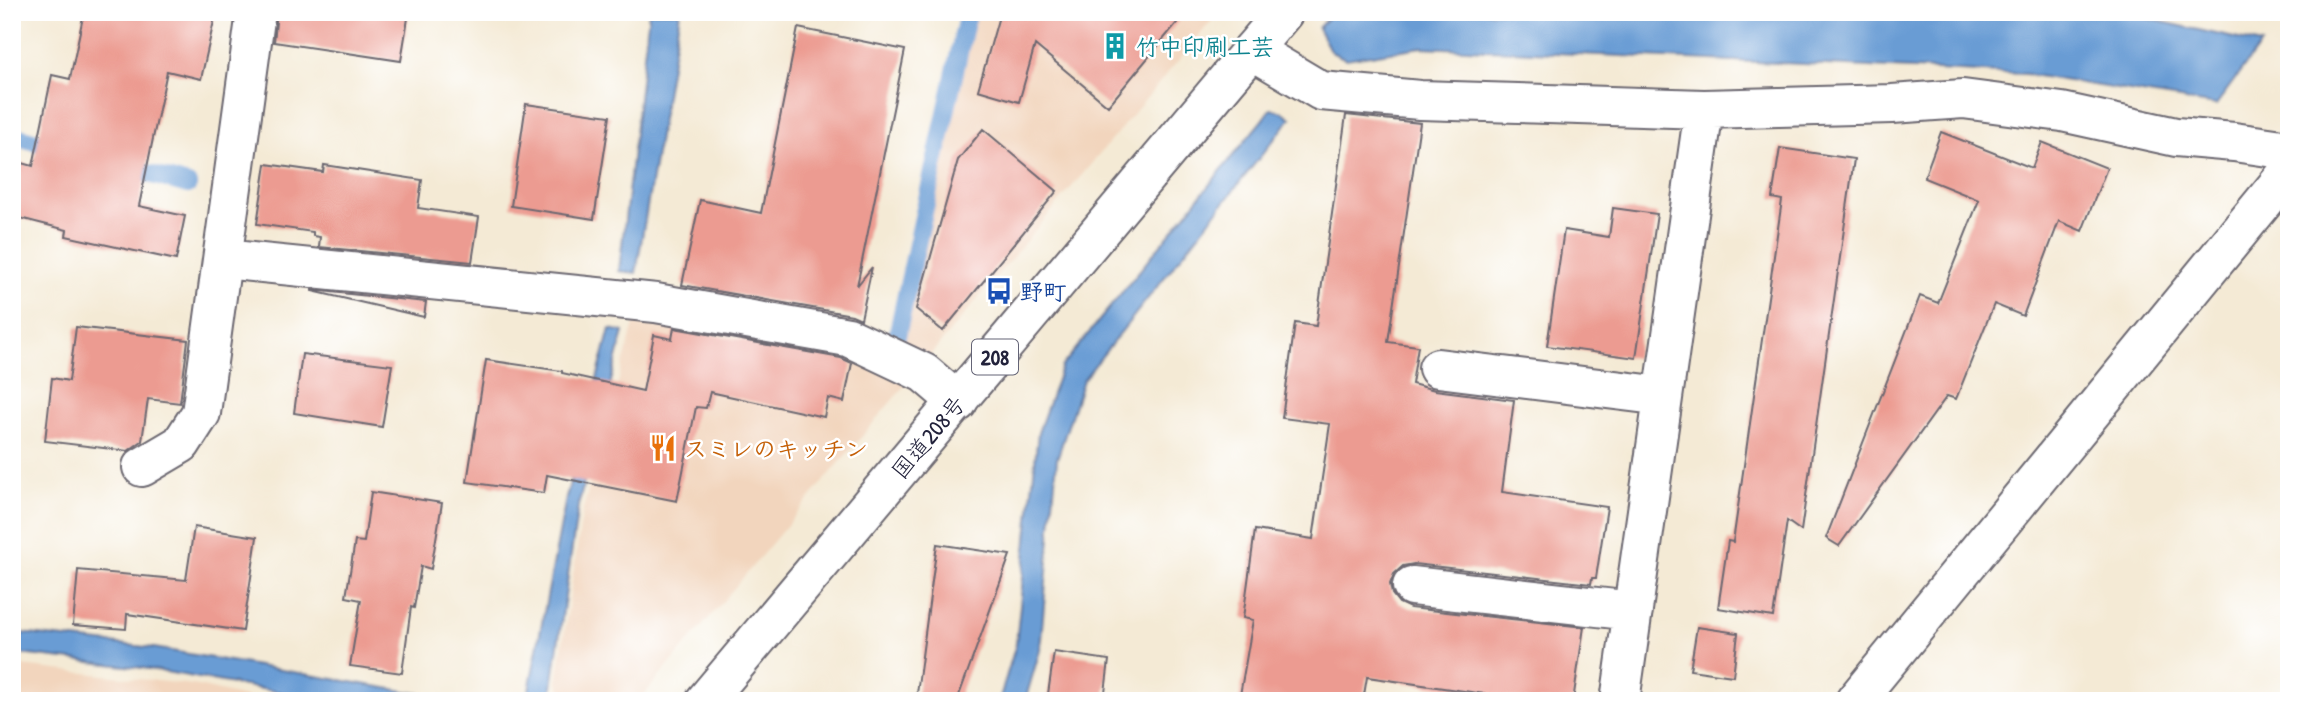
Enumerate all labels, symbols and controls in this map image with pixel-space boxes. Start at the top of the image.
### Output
building icon: 竹中印刷工芸 [1100,31,1130,61]
place label: 竹中印刷工芸 [1136,31,1274,62]
bus stop icon: 野町 [984,276,1014,306]
place label: 野町 [1020,276,1066,307]
road number: 208 [972,340,1018,374]
street label: 国道208号 [884,389,972,485]
restaurant icon: スミレのキッチン [648,433,678,463]
place label: スミレのキッチン [684,433,868,464]

